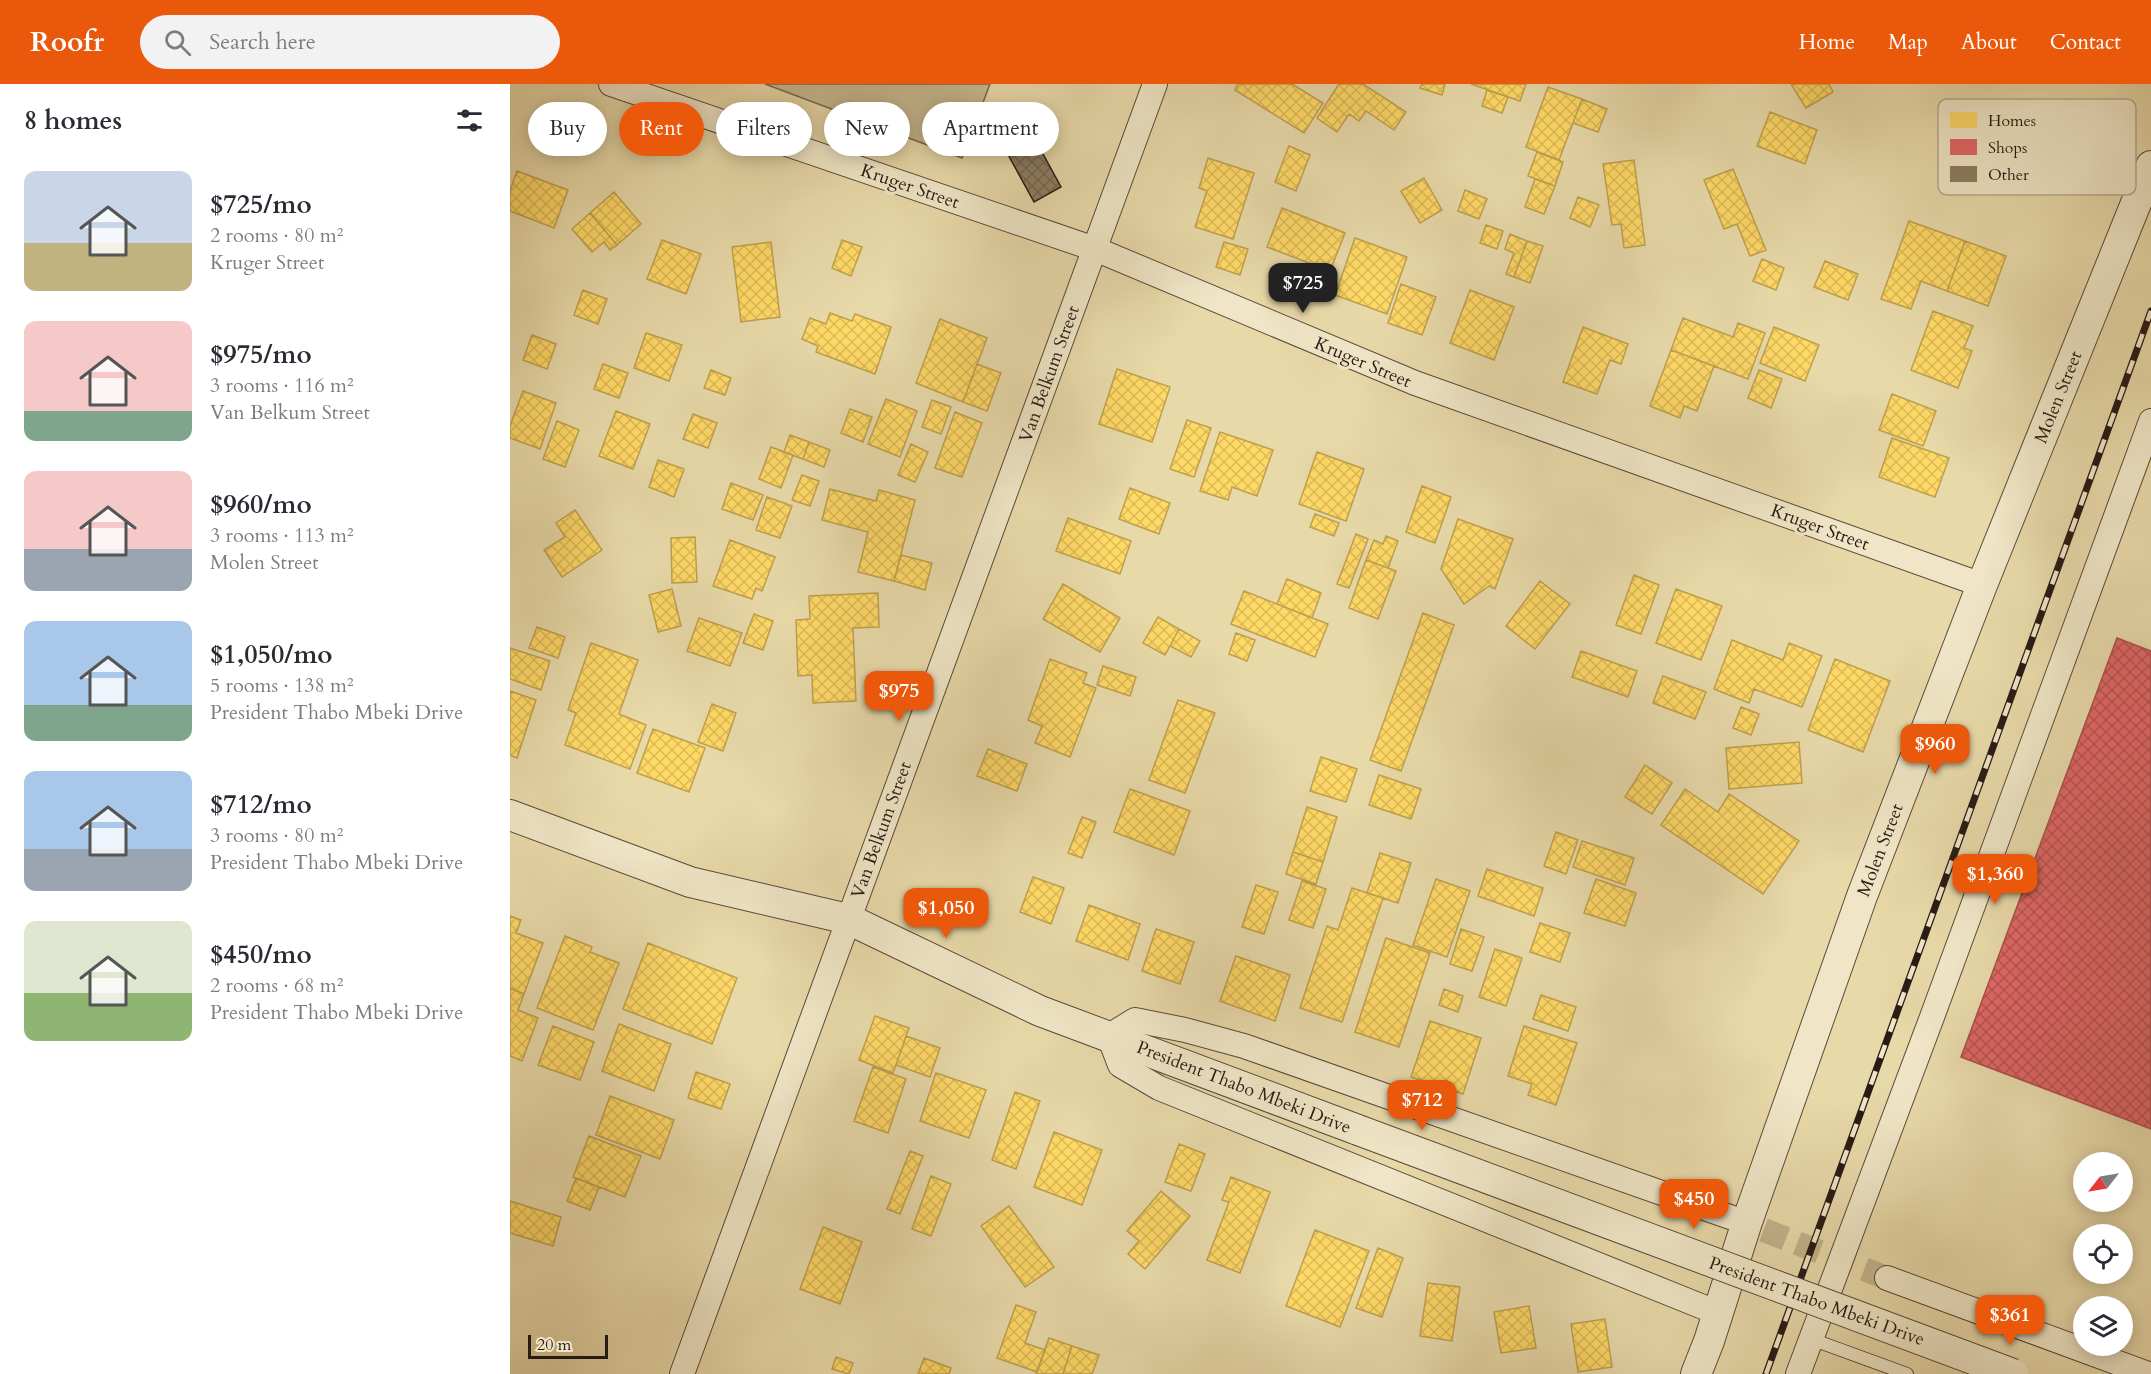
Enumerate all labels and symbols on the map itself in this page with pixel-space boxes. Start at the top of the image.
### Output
legend [1938,99,2136,195]
text: Homes [1988,110,2036,132]
text: Shops [1988,137,2027,159]
street label: Kruger Street [857,158,963,215]
text: Other [1988,164,2029,186]
pin: $725 [1267,263,1339,314]
street label: Van Belkum Street [1013,302,1086,446]
street label: Kruger Street [1311,331,1415,394]
street label: Molen Street [2029,347,2088,447]
street label: Kruger Street [1767,498,1873,557]
pin: $975 [863,671,935,722]
pin: $960 [1899,724,1971,775]
street label: Van Belkum Street [845,758,918,902]
street label: Molen Street [1851,800,1910,900]
pin: $1,360 [1946,854,2044,905]
pin: $1,050 [897,888,995,939]
street label: President Thabo Mbeki Drive [1133,1035,1355,1140]
pin: $712 [1386,1080,1458,1131]
north arrow [2073,1152,2133,1212]
pin: $450 [1658,1179,1730,1230]
street label: President Thabo Mbeki Drive [1705,1251,1928,1352]
pin: $361 [1974,1295,2046,1346]
scale bar [528,1332,608,1360]

